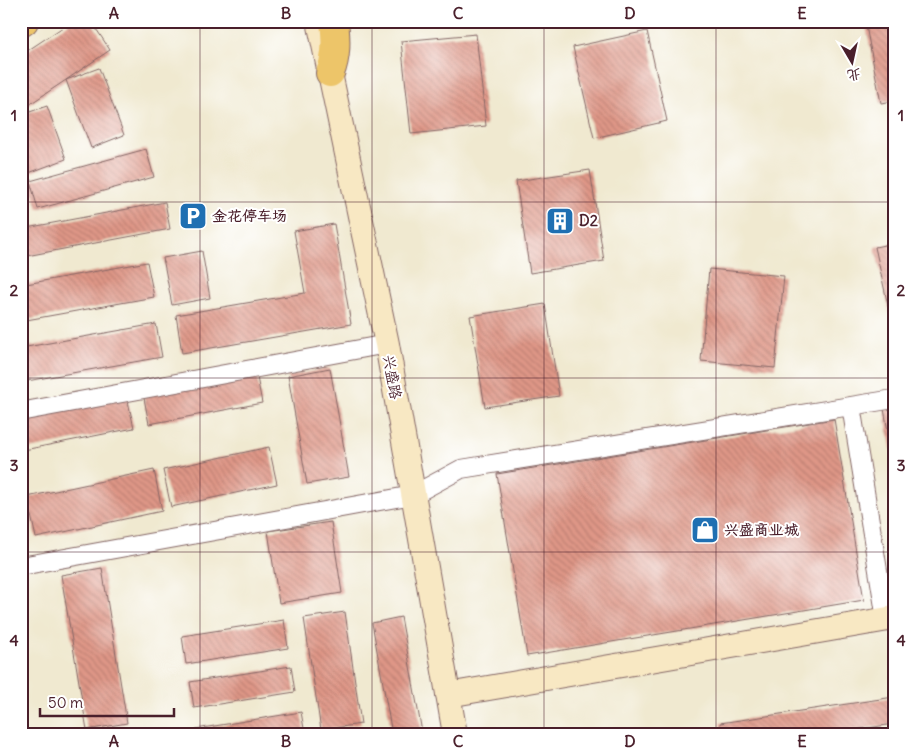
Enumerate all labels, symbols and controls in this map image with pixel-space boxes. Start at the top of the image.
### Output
text: A [109,3,119,23]
text: B [281,3,292,23]
text: C [453,3,464,23]
text: D [624,3,636,23]
text: E [797,3,807,23]
north arrow [828,38,878,88]
text: 北 [846,65,862,85]
text: 1 [11,105,17,125]
text: 1 [898,105,904,125]
parking icon: 金花停车场 [178,201,208,231]
place label: 金花停车场 [212,206,287,225]
building icon: D2 [545,206,575,236]
place label: D2 [579,211,598,230]
text: 2 [10,280,19,300]
text: 2 [897,280,906,300]
street label: 兴盛路 [379,353,406,401]
text: 3 [9,455,19,475]
text: 3 [896,455,906,475]
shop icon: 兴盛商业城 [690,515,720,545]
place label: 兴盛商业城 [724,520,799,539]
text: 4 [9,630,19,650]
text: 4 [896,630,906,650]
scale bar [40,685,174,717]
text: 50 m [48,693,83,712]
text: A [109,731,119,751]
text: B [281,731,292,751]
text: C [453,731,464,751]
text: D [624,731,636,751]
text: E [797,731,807,751]

